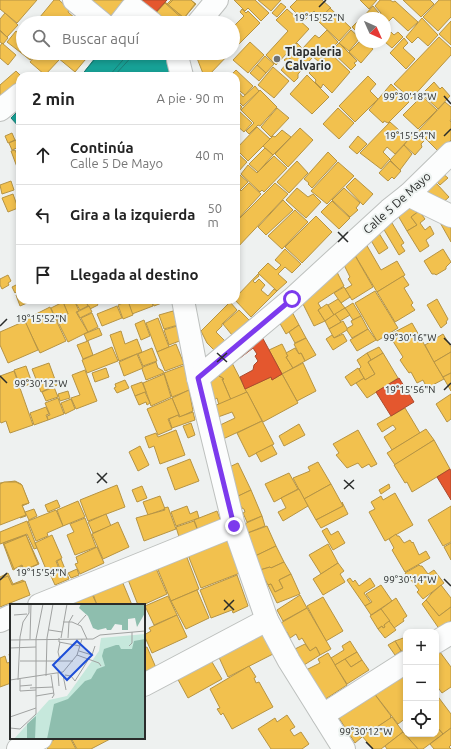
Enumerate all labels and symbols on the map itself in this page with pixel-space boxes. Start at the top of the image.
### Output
text: 19°15'52"N [294,12,344,23]
north arrow [355,12,391,48]
place label: Tlapaleria Calvario [285,45,342,72]
marker: Tlapaleria Calvario [272,54,282,64]
text: 99°30'18"W [384,91,436,102]
text: 19°15'54"N [385,130,435,141]
street label: Calle 5 De Mayo [360,169,433,236]
route start [283,290,301,308]
text: 19°15'52"N [16,313,66,324]
text: 99°30'16"W [384,332,436,343]
text: 99°30'12"W [15,378,67,389]
text: 19°15'56"N [385,384,435,395]
route end [225,517,243,535]
text: 19°15'54"N [16,567,66,578]
text: 99°30'14"W [384,574,436,585]
inset map [10,604,145,739]
text: 99°30'12"W [340,726,392,737]

